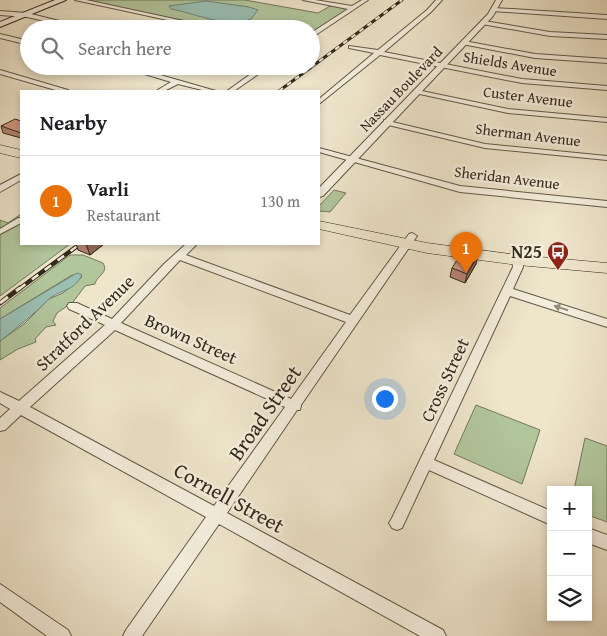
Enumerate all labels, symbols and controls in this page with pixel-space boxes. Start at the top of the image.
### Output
search box [20,20,320,75]
icon: search [38,34,66,62]
text: Search here [78,34,172,62]
street label: Nassau Boulevard [354,41,447,136]
street label: Shields Avenue [462,46,558,81]
street label: Custer Avenue [482,81,574,112]
text: Nearby [40,107,107,138]
street label: Sherman Avenue [474,118,582,151]
street label: Sheridan Avenue [453,161,561,194]
text: Varli [87,175,129,203]
text: 1 [52,189,60,213]
text: 130 m [260,189,300,213]
text: Restaurant [87,203,161,227]
pin: 1 [450,232,482,273]
place label: N25 [511,238,542,265]
bus stop icon: N25 [546,240,570,271]
street label: Stratford Avenue [29,268,140,377]
one-way arrow [553,304,568,312]
street label: Brown Street [141,306,242,371]
street label: Cross Street [413,333,476,426]
street label: Broad Street [220,358,309,467]
your location [372,386,398,412]
street label: Cornell Street [168,454,291,541]
map controls [547,486,592,621]
button: + [547,486,592,531]
button: − [547,531,592,576]
button: layers [547,576,592,621]

